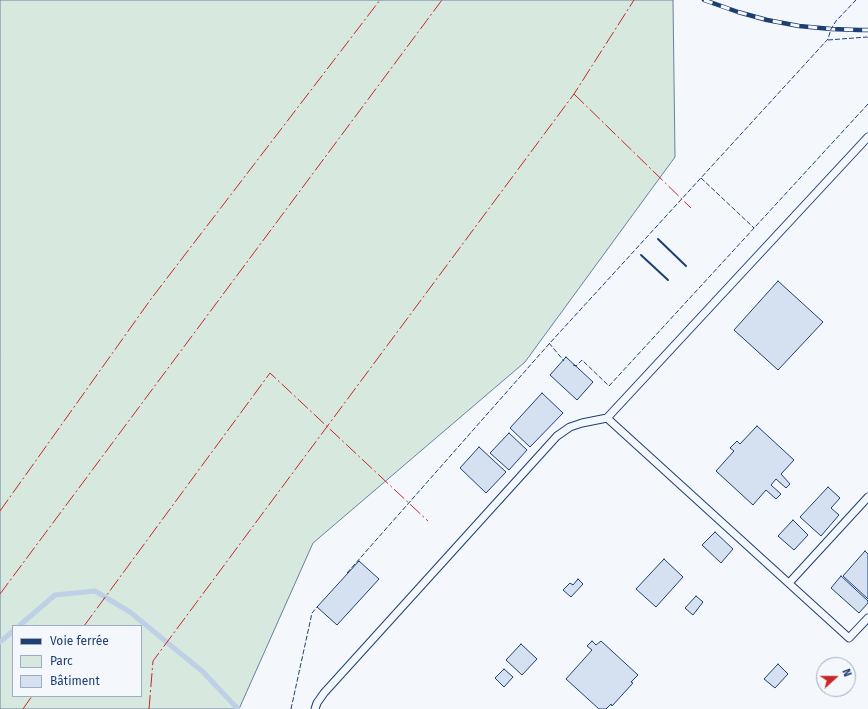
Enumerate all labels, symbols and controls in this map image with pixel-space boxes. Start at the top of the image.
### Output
legend [12,625,142,697]
text: Voie ferrée [50,634,109,648]
text: Parc [50,654,73,668]
north arrow [816,657,856,697]
text: N [839,667,854,679]
text: Bâtiment [50,674,100,688]

